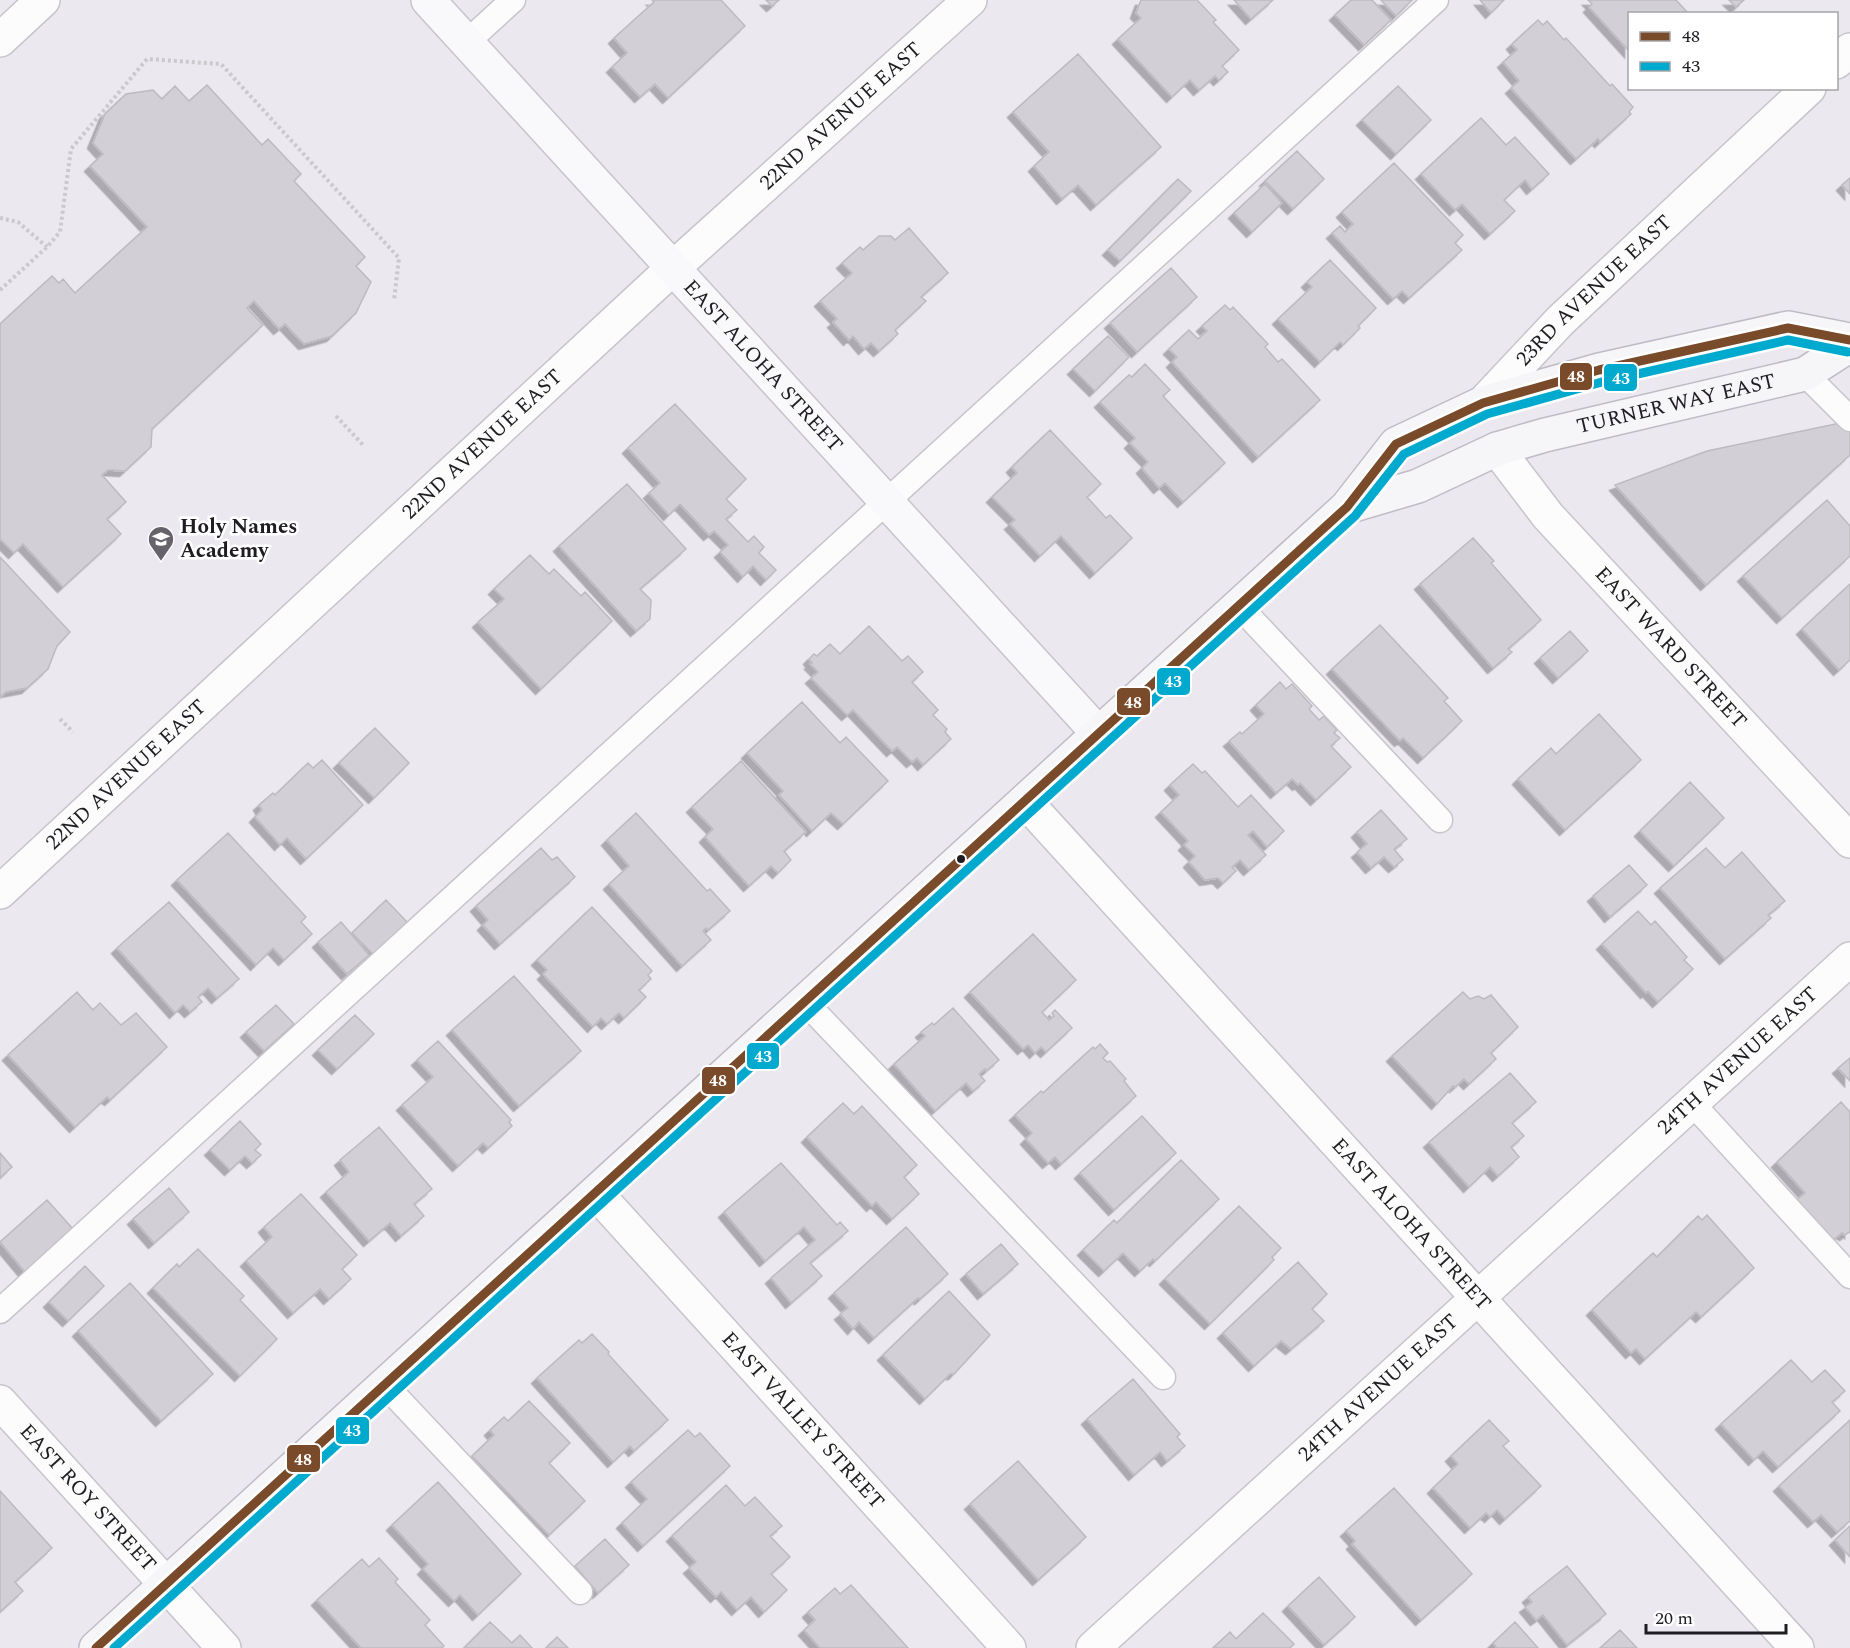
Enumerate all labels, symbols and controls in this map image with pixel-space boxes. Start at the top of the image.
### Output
legend [1628,12,1838,90]
text: 48 [1682,23,1700,50]
street label: 22ND AVENUE EAST [752,34,929,199]
text: 43 [1682,53,1700,80]
street label: 23RD AVENUE EAST [1509,208,1680,374]
street label: EAST ALOHA STREET [675,272,850,460]
street label: 22ND AVENUE EAST [395,362,570,528]
line badge: 48 [1559,362,1593,391]
line badge: 43 [1603,363,1638,392]
text: 48 [1567,365,1585,389]
street label: TURNER WAY EAST [1573,365,1779,443]
text: 43 [1612,367,1630,391]
place label: Holy Names Academy [180,511,298,567]
school or university icon: Holy Names Academy [146,524,176,562]
street label: EAST WARD STREET [1587,559,1754,736]
line badge: 43 [1156,667,1191,696]
text: 43 [1164,670,1182,694]
line badge: 48 [1116,687,1151,716]
text: 48 [1124,691,1142,715]
street label: 22ND AVENUE EAST [38,692,214,858]
unlabelled marker [955,853,967,865]
street label: 24TH AVENUE EAST [1650,979,1825,1143]
line badge: 43 [746,1042,780,1070]
text: 43 [754,1045,772,1069]
line badge: 48 [701,1066,736,1095]
text: 48 [709,1069,727,1093]
street label: EAST ALOHA STREET [1323,1131,1499,1318]
street label: 24TH AVENUE EAST [1291,1306,1466,1470]
street label: EAST VALLEY STREET [713,1325,892,1517]
line badge: 43 [335,1416,370,1445]
street label: EAST ROY STREET [11,1417,164,1580]
text: 43 [343,1419,361,1443]
line badge: 48 [286,1444,321,1473]
text: 48 [294,1448,312,1472]
scale bar [1646,1597,1786,1635]
text: 20 m [1655,1605,1693,1632]

